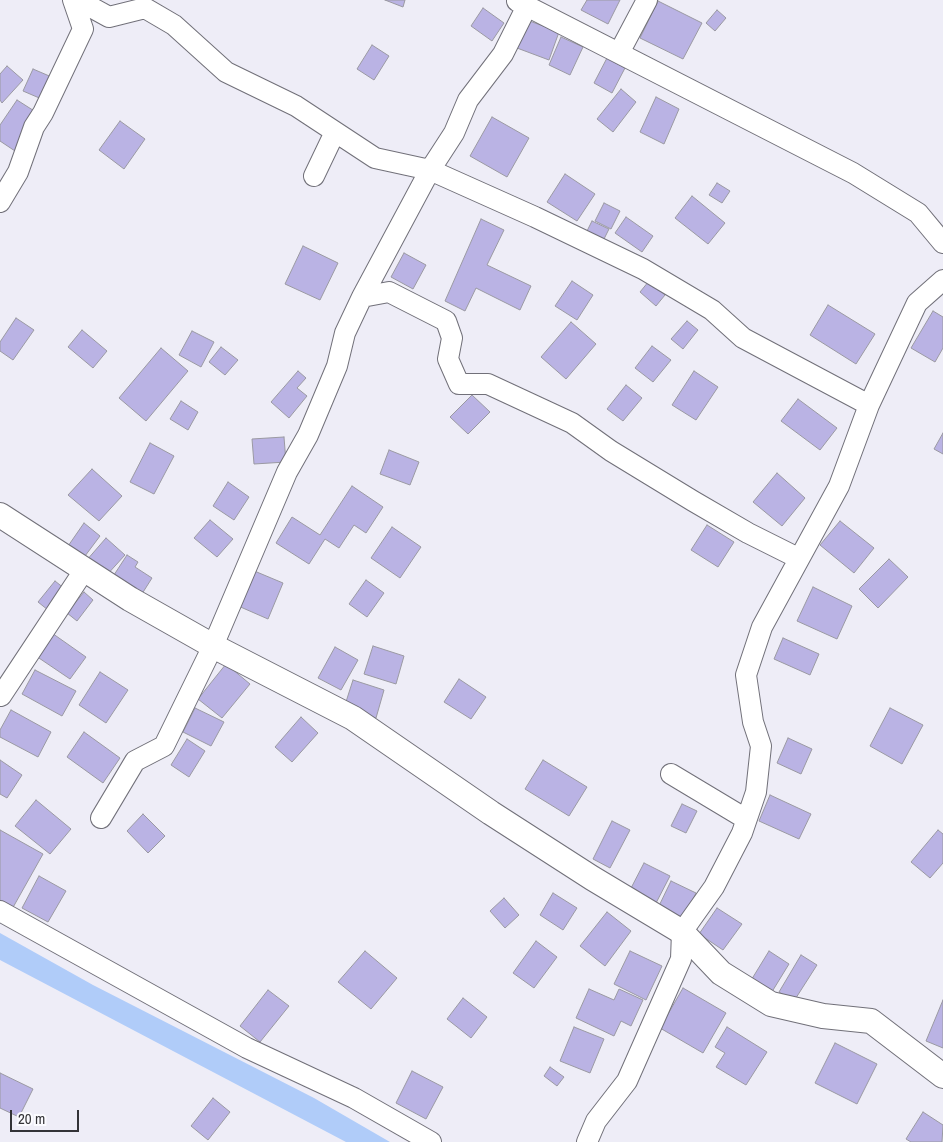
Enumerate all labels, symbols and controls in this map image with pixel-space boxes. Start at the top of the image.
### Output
scale bar [12,1100,81,1132]
text: 20 m [18,1108,45,1129]

